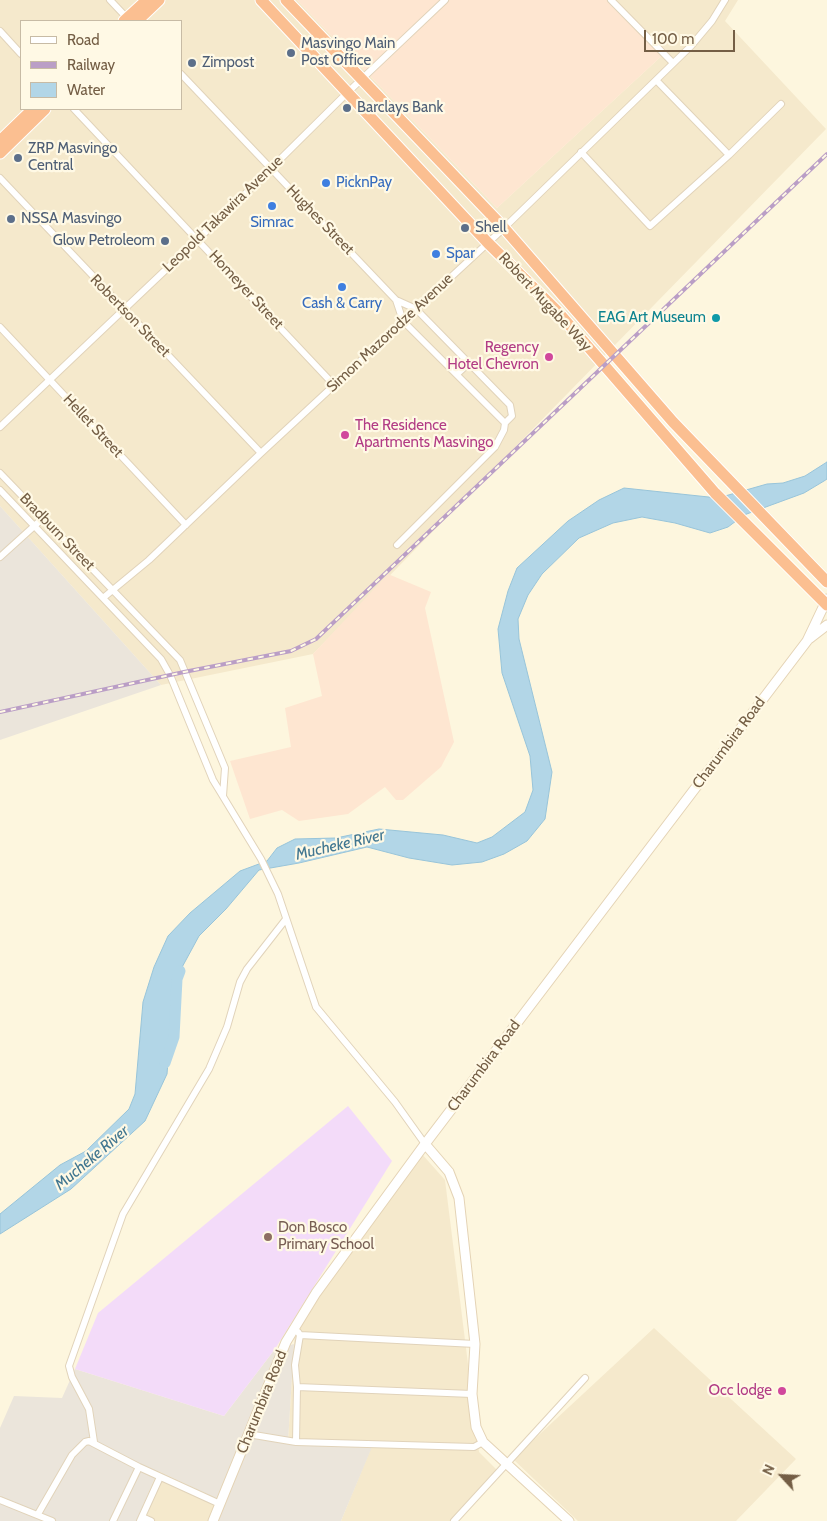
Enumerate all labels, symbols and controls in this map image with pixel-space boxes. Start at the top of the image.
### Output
legend [20,20,182,110]
scale bar [647,20,738,52]
text: 100 m [652,30,694,48]
text: Road [67,31,100,49]
place label: Masvingo Main Post Office [301,35,395,70]
marker: Masvingo Main Post Office [285,47,297,59]
place label: Zimpost [202,54,254,72]
text: Railway [67,56,115,74]
marker: Zimpost [186,57,198,69]
text: Water [67,81,105,99]
place label: Barclays Bank [357,99,443,117]
marker: Barclays Bank [341,102,353,114]
place label: ZRP Masvingo Central [28,140,117,175]
marker: ZRP Masvingo Central [12,152,24,164]
street label: Leopold Takawira Avenue [159,152,287,276]
place label: PicknPay [336,174,392,192]
marker: PicknPay [320,177,332,189]
street label: Hughes Street [282,181,358,259]
marker: Simrac [266,200,278,212]
place label: NSSA Masvingo [21,210,122,228]
marker: NSSA Masvingo [5,213,17,225]
place label: Simrac [250,214,294,232]
place label: Shell [475,219,507,237]
marker: Shell [459,222,471,234]
place label: Glow Petroleom [53,232,155,250]
marker: Glow Petroleom [159,235,171,247]
place label: Spar [446,245,475,263]
street label: Homeyer Street [205,247,287,333]
marker: Spar [430,248,442,260]
street label: Robert Mugabe Way [495,249,595,355]
street label: Simon Mazorodze Avenue [323,270,457,396]
street label: Robertson Street [86,271,174,361]
marker: Cash & Carry [336,281,348,293]
place label: Cash & Carry [302,295,382,313]
place label: EAG Art Museum [598,309,706,327]
marker: EAG Art Museum [710,312,722,324]
place label: Regency Hotel Chevron [447,339,539,374]
marker: Regency Hotel Chevron [543,351,555,363]
street label: Hellet Street [59,391,127,461]
place label: The Residence Apartments Masvingo [355,417,493,452]
marker: The Residence Apartments Masvingo [339,429,351,441]
street label: Bradburn Street [16,490,98,574]
street label: Charumbira Road [689,694,769,792]
water label: Mucheke River [294,825,386,865]
street label: Charumbira Road [444,1017,524,1115]
water label: Mucheke River [51,1122,133,1194]
place label: Don Bosco Primary School [278,1219,374,1254]
marker: Don Bosco Primary School [262,1231,274,1243]
street label: Charumbira Road [233,1348,291,1456]
place label: Occ lodge [708,1382,772,1400]
marker: Occ lodge [776,1385,788,1397]
north arrow [757,1451,807,1501]
text: N [758,1461,779,1478]

